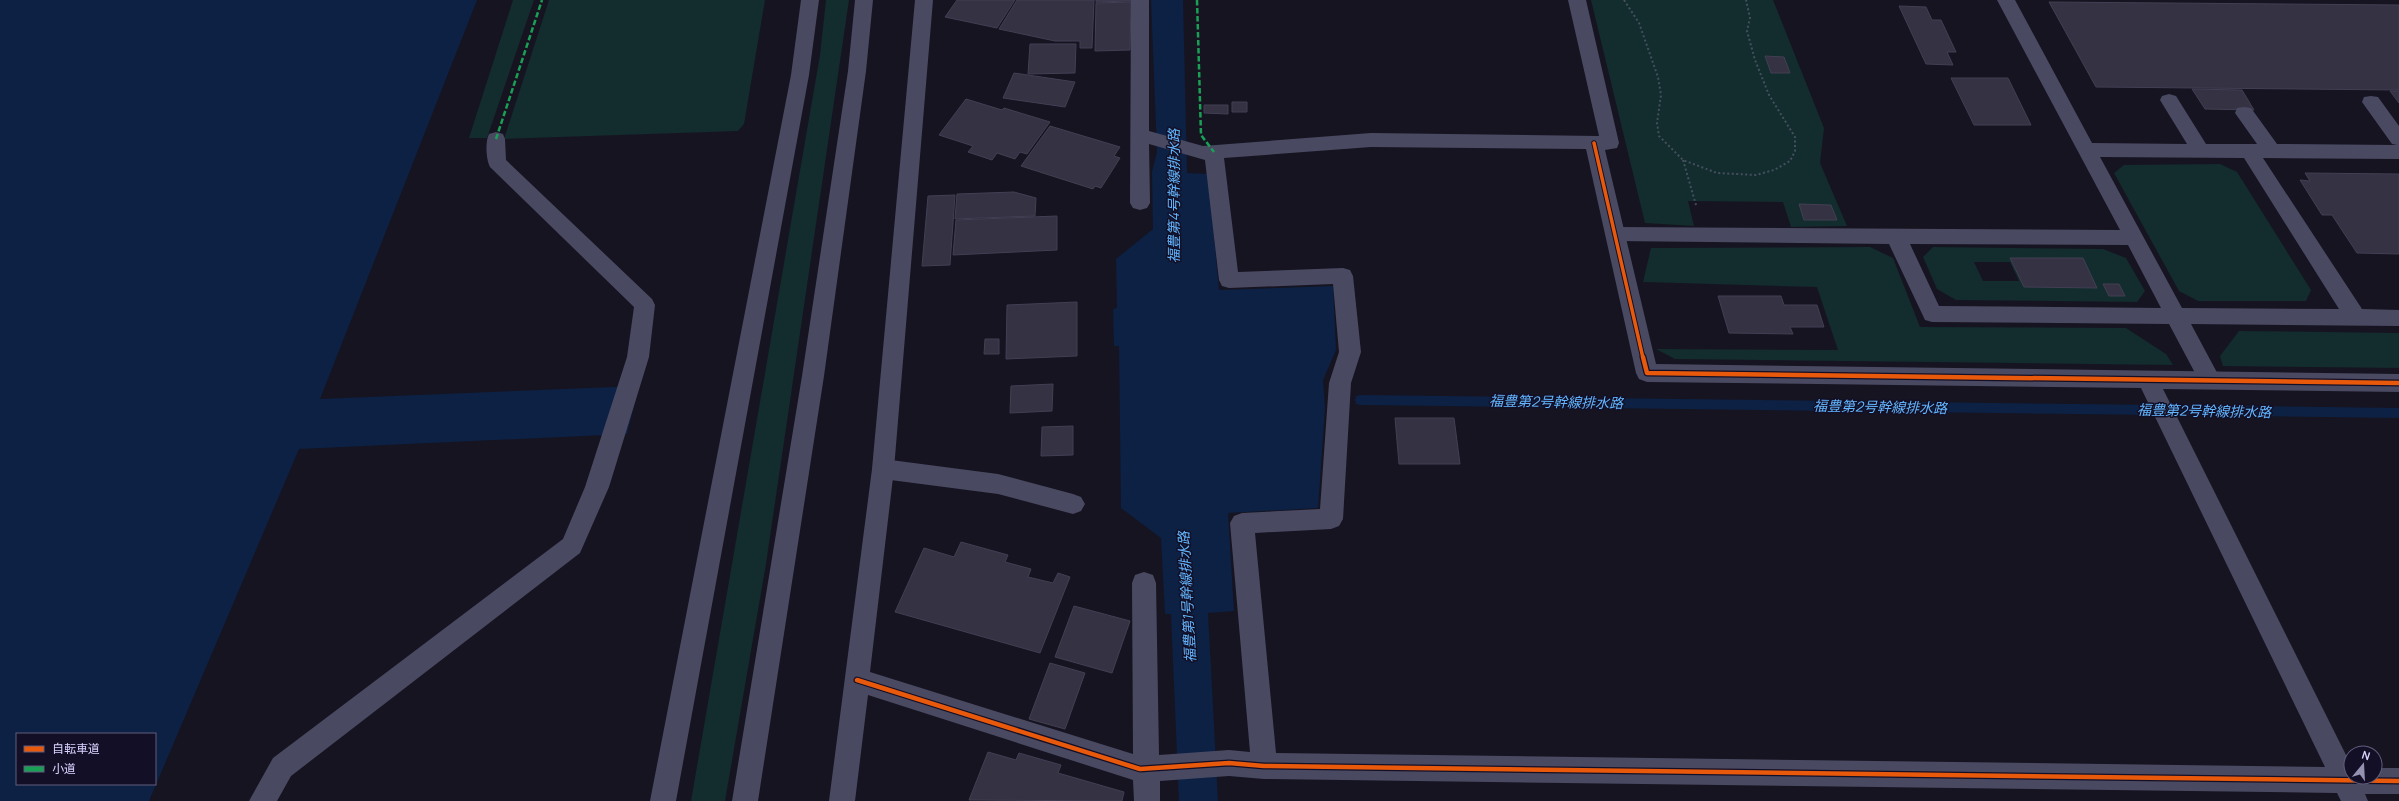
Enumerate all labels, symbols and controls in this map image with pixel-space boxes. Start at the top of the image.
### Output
water label: 福豊第4号幹線排水路 [1164,128,1183,263]
water label: 福豊第2号幹線排水路 [1489,391,1624,412]
water label: 福豊第2号幹線排水路 [1813,396,1948,417]
water label: 福豊第2号幹線排水路 [2137,400,2272,421]
water label: 福豊第1号幹線排水路 [1174,530,1199,663]
legend [16,733,156,785]
text: 自転車道 [52,740,100,757]
north arrow [2343,745,2383,785]
text: N [2360,747,2372,763]
text: 小道 [52,760,76,777]

